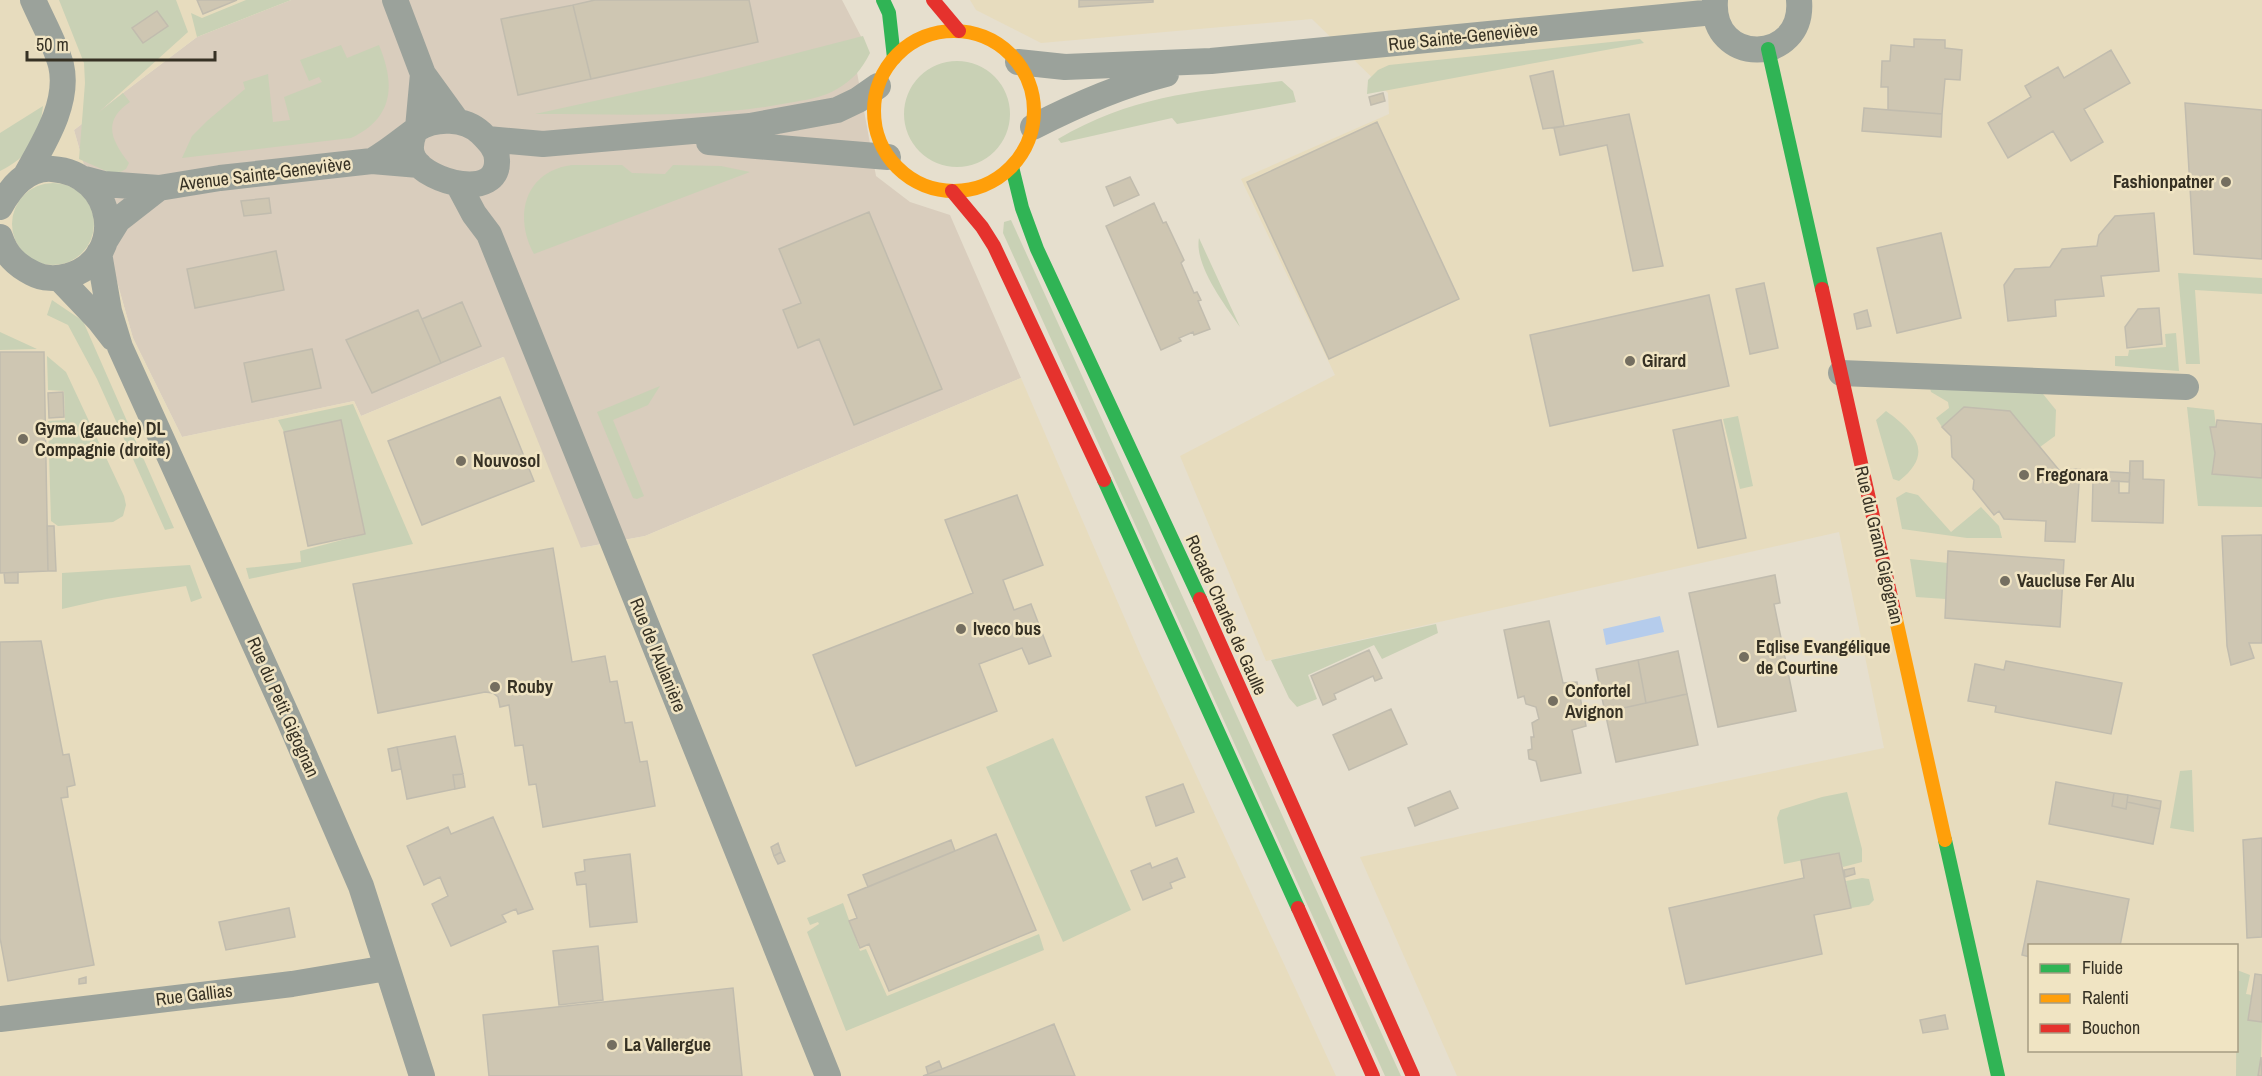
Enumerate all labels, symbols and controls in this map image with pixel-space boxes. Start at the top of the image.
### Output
street label: Rue Sainte-Geneviève [1387,16,1539,57]
scale bar [27,24,214,62]
text: 50 m [36,32,69,57]
street label: Avenue Sainte-Geneviève [177,151,352,197]
place label: Fashionpatner [2113,169,2214,194]
marker: Fashionpatner [2219,175,2233,189]
place label: Girard [1642,348,1686,373]
marker: Girard [1623,354,1637,368]
place label: Gyma (gauche) DL Compagnie (droite) [35,416,170,462]
marker: Gyma (gauche) DL Compagnie (droite) [16,432,30,446]
place label: Nouvosol [473,448,540,473]
marker: Nouvosol [454,454,468,468]
place label: Fregonara [2036,462,2109,487]
street label: Rue du Grand Gigognan [1849,463,1910,626]
marker: Fregonara [2017,468,2031,482]
street label: Rocade Charles de Gaulle [1180,531,1273,699]
place label: Vaucluse Fer Alu [2017,568,2135,593]
marker: Vaucluse Fer Alu [1998,574,2012,588]
street label: Rue de l'Aulanière [624,594,693,716]
place label: Iveco bus [973,616,1041,641]
marker: Iveco bus [954,622,968,636]
street label: Rue du Petit Gigognan [241,633,326,781]
place label: Eqlise Evangélique de Courtine [1756,634,1891,680]
marker: Eqlise Evangélique de Courtine [1737,650,1751,664]
place label: Rouby [507,674,554,699]
place label: Confortel Avignon [1565,678,1631,724]
marker: Rouby [488,680,502,694]
marker: Confortel Avignon [1546,694,1560,708]
legend [2028,944,2238,1052]
text: Fluide [2082,955,2123,980]
street label: Rue Gallias [154,977,234,1012]
text: Ralenti [2082,985,2129,1010]
text: Bouchon [2082,1015,2140,1040]
place label: La Vallergue [624,1032,711,1057]
marker: La Vallergue [605,1038,619,1052]

